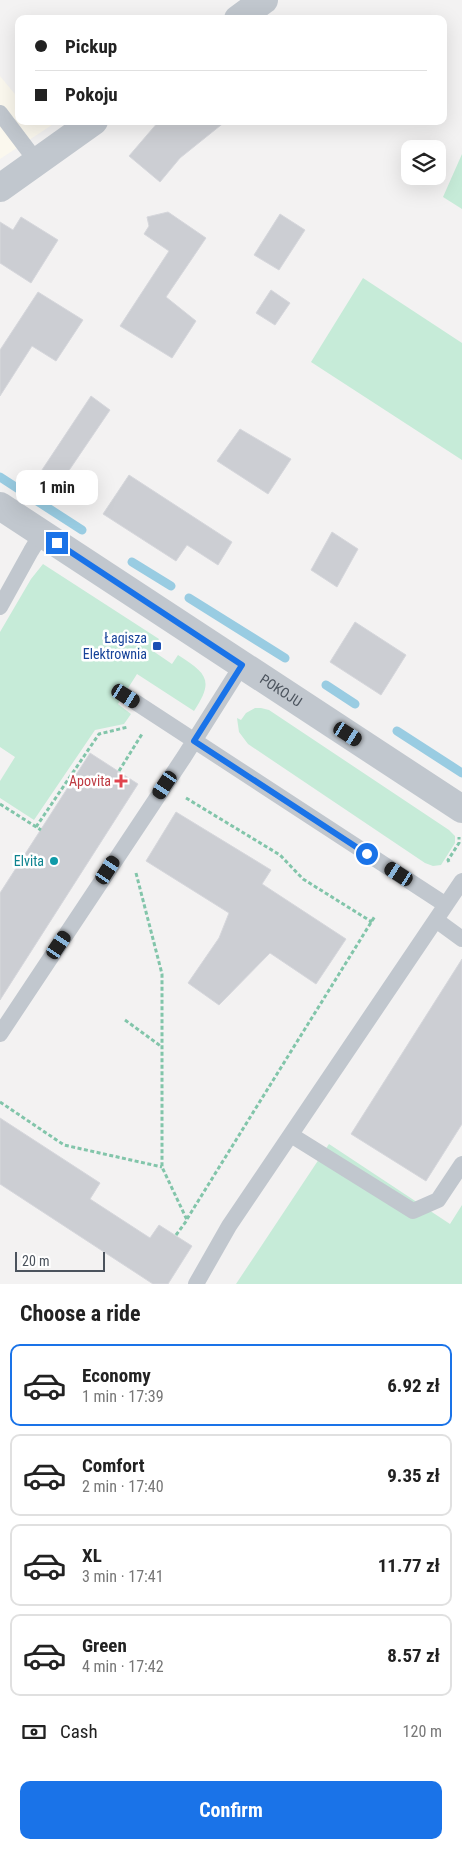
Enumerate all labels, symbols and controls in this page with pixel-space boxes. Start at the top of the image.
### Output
text: Pickup [65,35,117,58]
text: Pokoju [65,83,118,106]
map controls [401,140,446,185]
button: layers [401,140,446,185]
callout: 1 min [16,470,98,506]
text: 1 min [39,478,75,497]
route end [46,532,68,554]
place label: Łagisza Elektrownia [83,630,147,662]
marker: Łagisza Elektrownia [151,640,163,652]
street label: POKOJU [257,671,305,710]
car [109,682,142,710]
car [331,720,364,748]
car [150,768,179,802]
place label: Apovita [69,773,111,789]
marker: Apovita [115,775,127,787]
route start [356,843,378,865]
place label: Elvita [14,853,44,869]
car [93,853,122,887]
marker: Elvita [48,855,60,867]
car [382,860,415,888]
car [44,928,73,962]
scale bar [15,1249,105,1272]
text: 20 m [22,1253,50,1269]
text: Choose a ride [20,1301,141,1326]
icon: car [22,1363,67,1408]
text: Economy [82,1364,151,1387]
text: 6.92 zł [387,1374,440,1397]
text: 1 min · 17:39 [82,1387,164,1406]
icon: car [22,1453,67,1498]
text: Comfort [82,1454,145,1477]
text: 9.35 zł [387,1464,440,1487]
text: 2 min · 17:40 [82,1477,164,1496]
icon: car [22,1543,67,1588]
text: XL [82,1544,102,1567]
text: 11.77 zł [378,1554,440,1577]
text: 3 min · 17:41 [82,1567,164,1586]
icon: car [22,1633,67,1678]
text: Green [82,1634,127,1657]
text: 8.57 zł [387,1644,440,1667]
text: 4 min · 17:42 [82,1657,164,1676]
icon: cash [20,1718,48,1746]
text: Cash [60,1720,98,1743]
text: 120 m [403,1722,442,1741]
button: Confirm [20,1781,442,1839]

